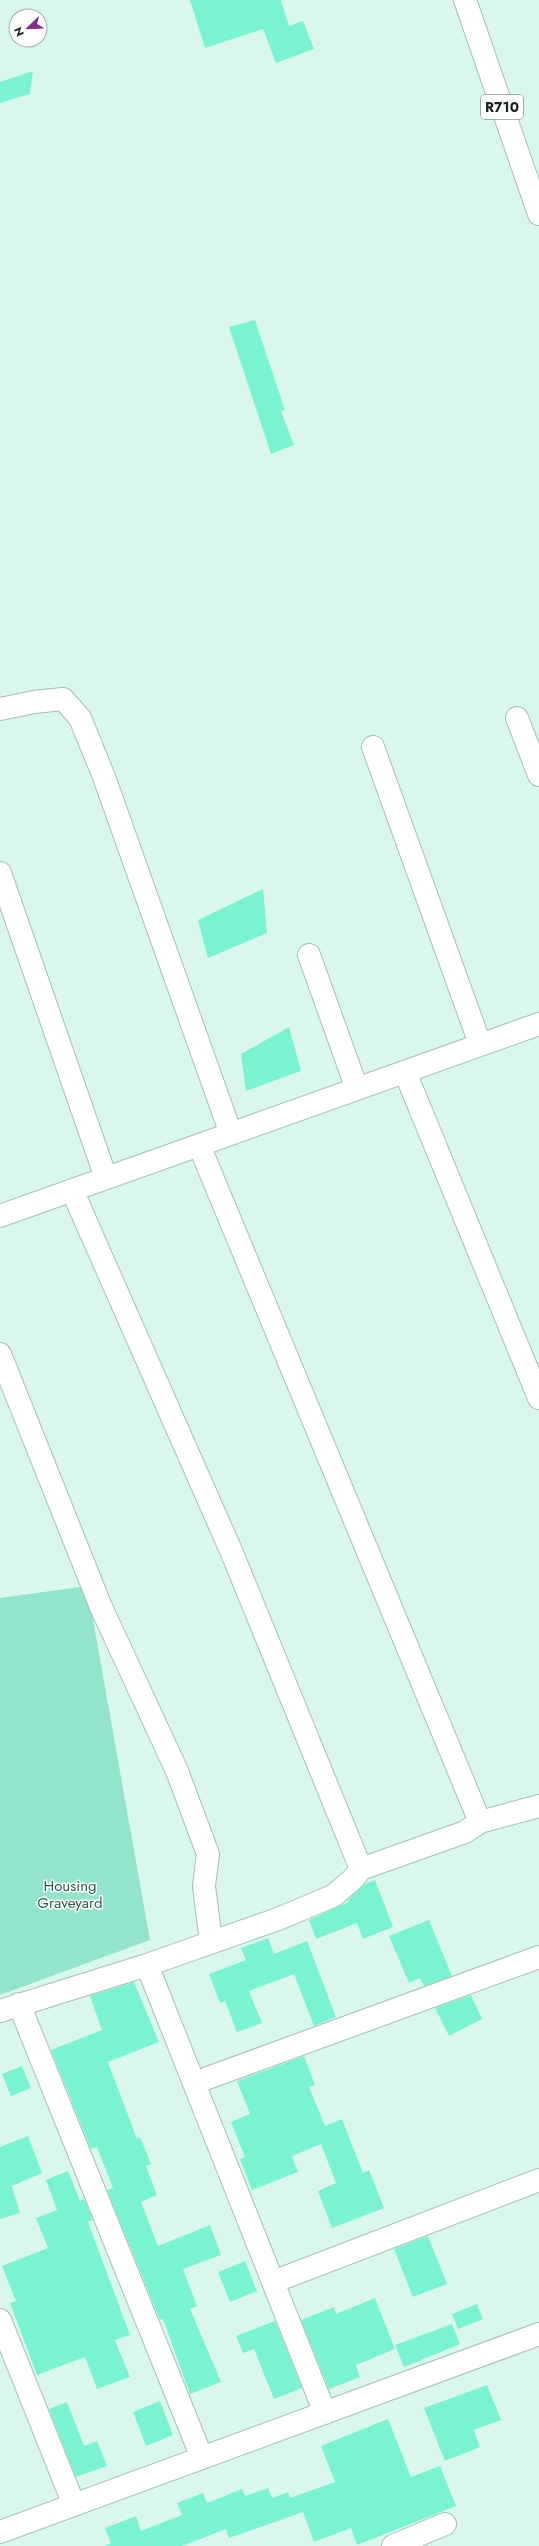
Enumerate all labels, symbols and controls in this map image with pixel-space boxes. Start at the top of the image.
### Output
north arrow [8,8,48,48]
text: N [10,25,28,39]
road number: R710 [481,95,523,119]
park label: Housing Graveyard [37,1875,103,1914]

